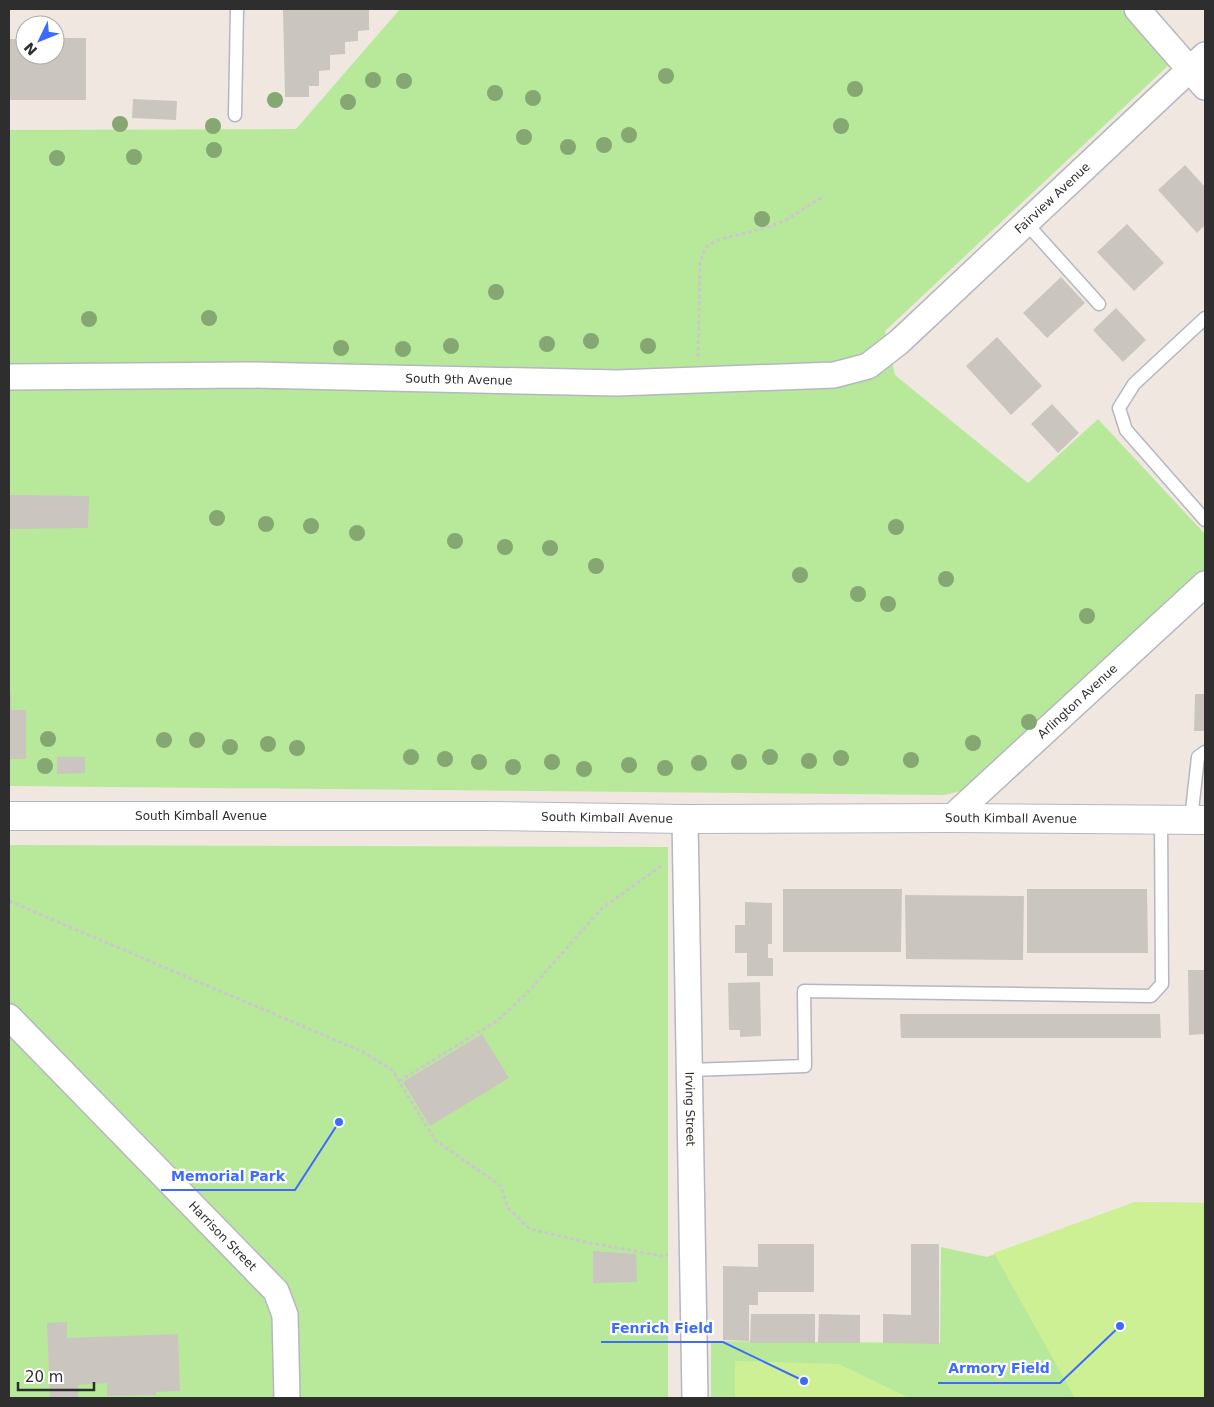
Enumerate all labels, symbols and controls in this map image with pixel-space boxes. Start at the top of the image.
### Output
north arrow [15,15,65,65]
text: N [21,39,40,59]
street label: Fairview Avenue [1012,160,1093,237]
street label: South 9th Avenue [405,371,513,388]
street label: Arlington Avenue [1035,661,1120,742]
street label: South Kimball Avenue [135,809,267,823]
street label: South Kimball Avenue [541,810,673,826]
street label: South Kimball Avenue [945,811,1077,826]
street label: Irving Street [682,1072,698,1147]
callout: Memorial Park [161,1161,295,1190]
text: Memorial Park [171,1168,286,1184]
street label: Harrison Street [186,1199,260,1274]
callout: Fenrich Field [601,1313,723,1342]
text: Fenrich Field [611,1320,713,1336]
callout: Armory Field [938,1354,1060,1383]
scale bar [18,1360,94,1392]
text: Armory Field [948,1360,1050,1376]
text: 20 m [25,1368,63,1386]

